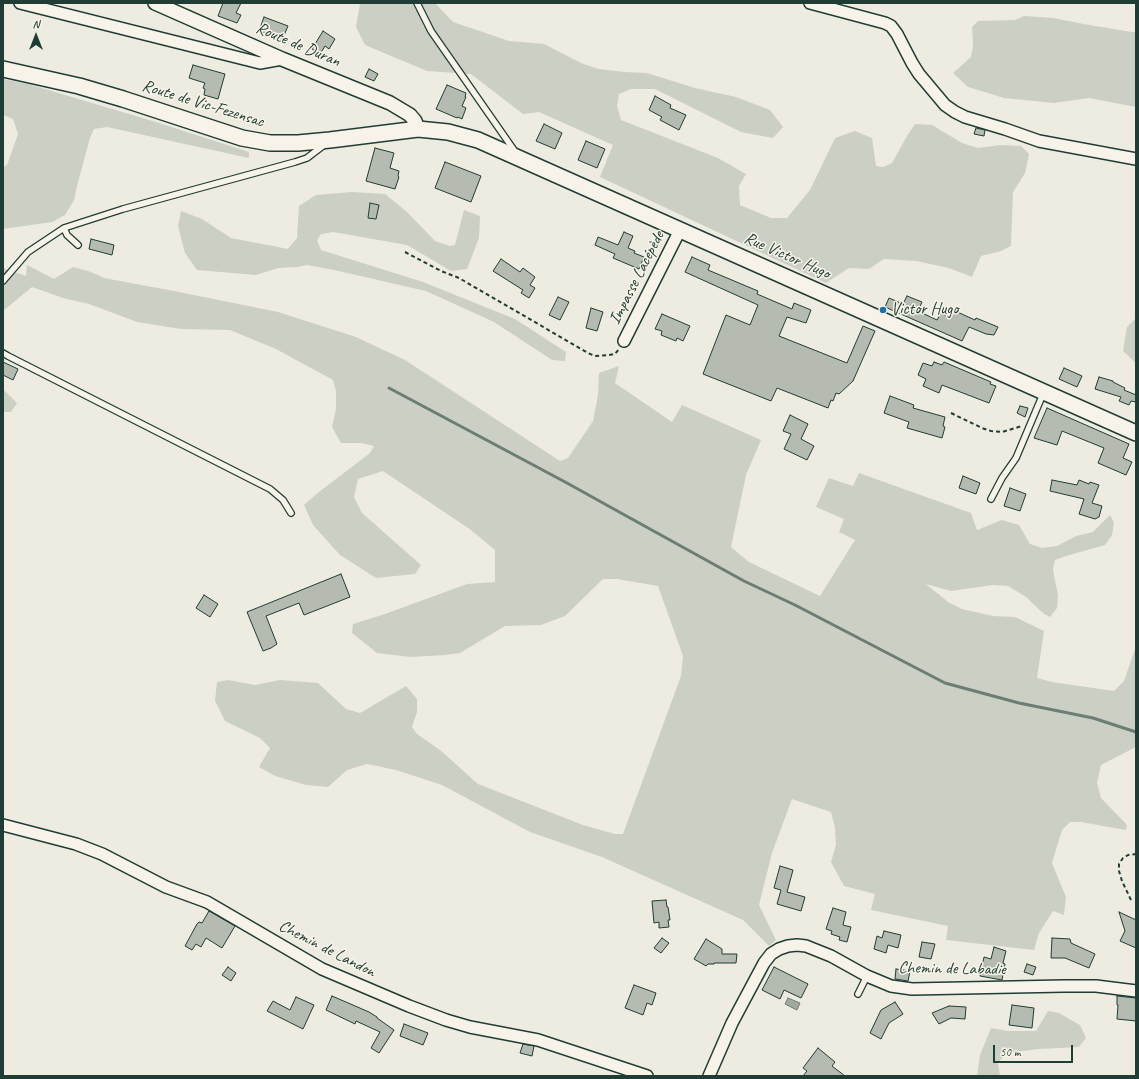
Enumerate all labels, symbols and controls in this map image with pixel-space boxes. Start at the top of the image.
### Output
north arrow [16,16,56,56]
text: N [33,17,39,31]
street label: Route de Duran [253,18,343,72]
street label: Route de Vic-Fezensac [140,76,266,132]
street label: Impasse Lacépède [605,228,669,328]
street label: Rue Victor Hugo [741,228,833,284]
place label: Victor Hugo [891,300,958,320]
marker: Victor Hugo [878,305,888,315]
street label: Chemin de Landon [275,916,379,982]
street label: Chemin de Labadie [898,958,1006,980]
scale bar [995,1037,1075,1063]
text: 50 m [1000,1044,1020,1060]

